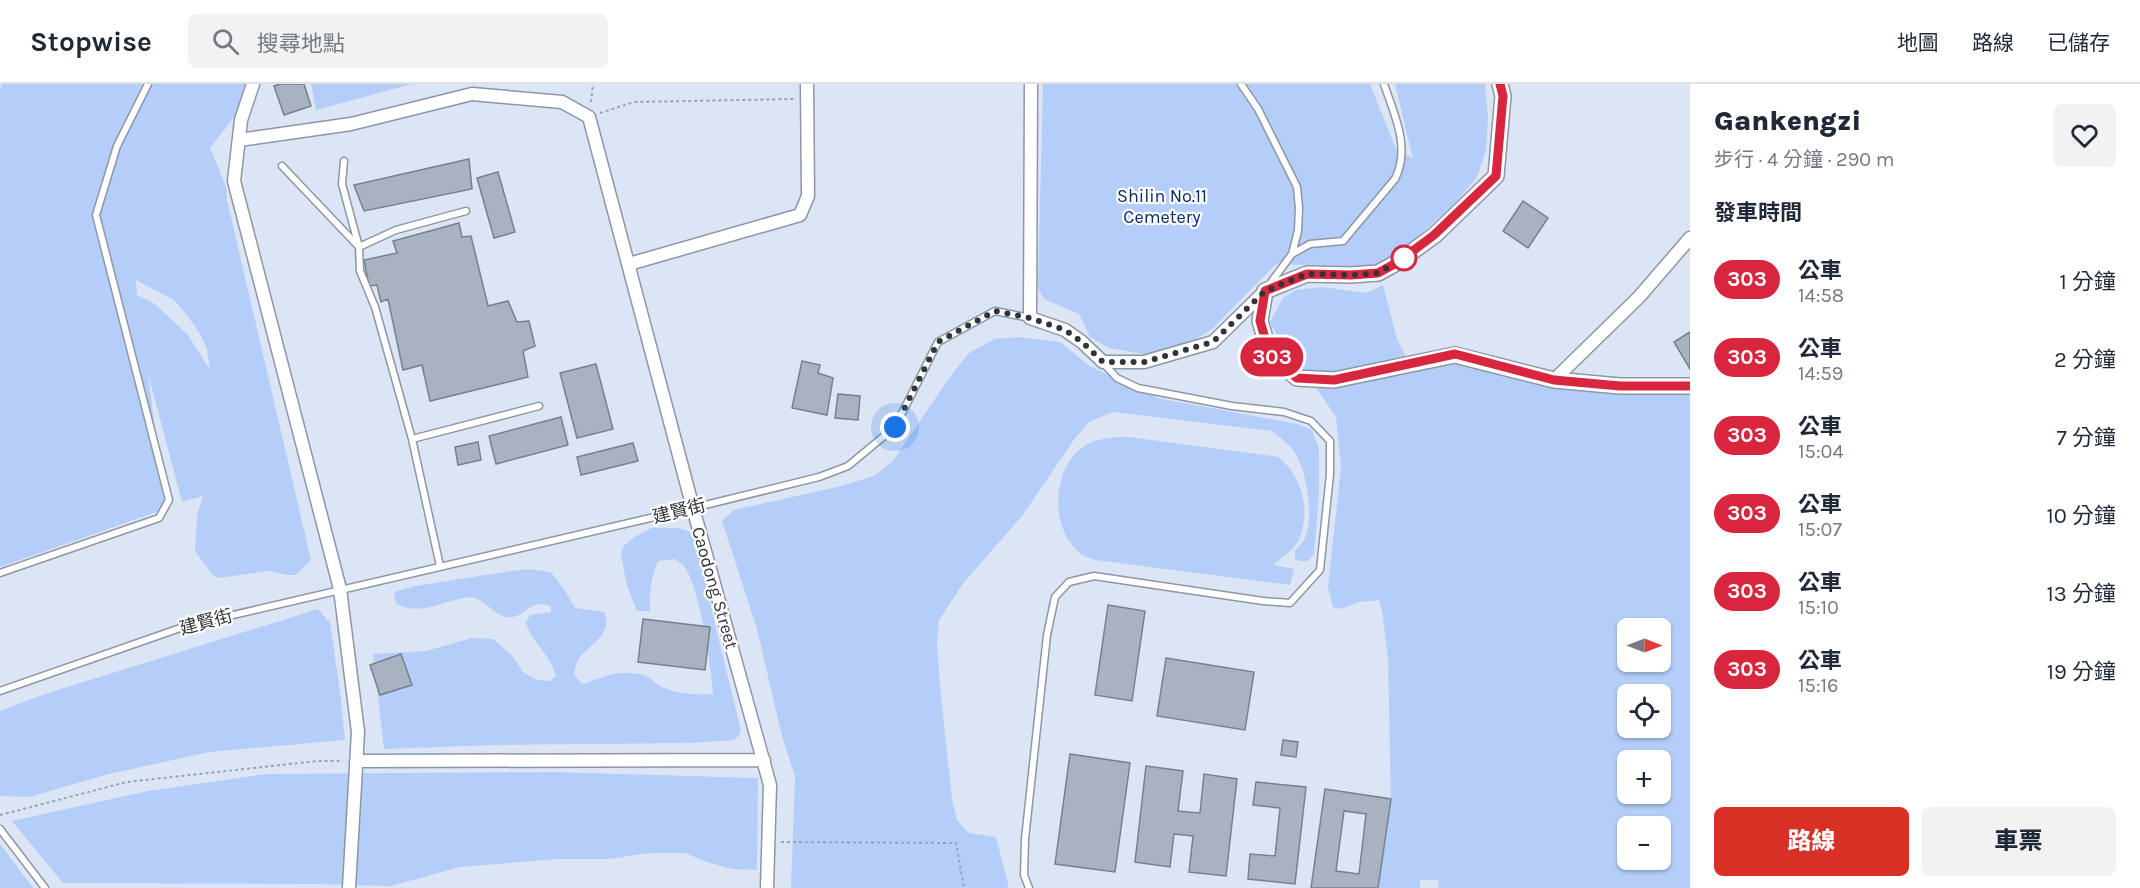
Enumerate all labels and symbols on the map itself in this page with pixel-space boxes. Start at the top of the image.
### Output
park label: Shilin No.11 Cemetery [1117,185,1207,228]
unlabelled marker [1391,245,1417,271]
line badge: 303 [1238,338,1306,376]
your location [880,412,910,442]
street label: 建賢街 [650,494,708,528]
street label: Caodong Street [687,524,743,652]
street label: 建賢街 [177,604,235,640]
north arrow [1617,618,1671,672]

